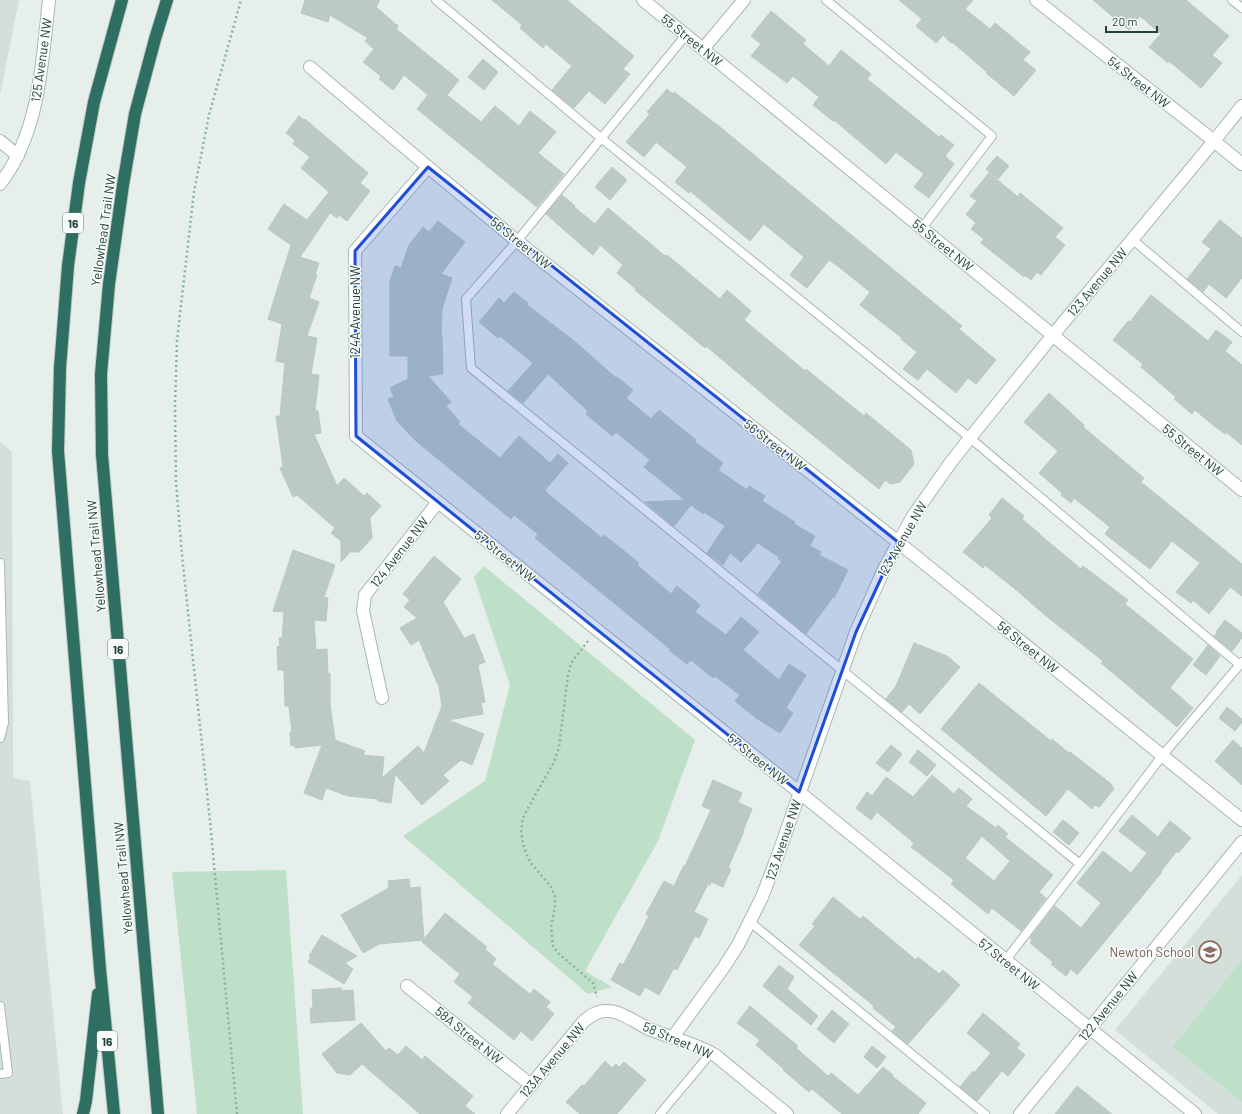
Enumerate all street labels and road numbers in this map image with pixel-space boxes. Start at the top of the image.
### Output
street label: 55 Street NW [658,10,726,70]
street label: 125 Avenue NW [27,16,55,103]
street label: 54 Street NW [1105,53,1174,112]
street label: Yellowhead Trail NW [87,172,119,287]
road number: 16 [63,213,83,233]
street label: 56 Street NW [487,213,555,273]
street label: 55 Street NW [909,215,977,275]
street label: 123 Avenue NW [1064,244,1131,320]
street label: 124A Avenue NW [347,265,363,359]
street label: 56 Street NW [741,416,810,475]
street label: 55 Street NW [1159,420,1227,480]
street label: Yellowhead Trail NW [83,498,109,613]
street label: 123 Avenue NW [874,498,930,580]
street label: 124 Avenue NW [366,513,432,591]
street label: 57 Street NW [471,527,539,586]
street label: 56 Street NW [994,617,1062,677]
road number: 16 [108,639,128,659]
street label: 57 Street NW [724,730,792,789]
street label: 123 Avenue NW [762,797,805,883]
street label: Yellowhead Trail NW [110,820,136,935]
street label: 57 Street NW [975,935,1043,994]
street label: 122 Avenue NW [1075,967,1141,1044]
street label: 58A Street NW [432,1003,506,1067]
street label: 58 Street NW [641,1018,716,1062]
street label: 123A Avenue NW [516,1019,588,1101]
road number: 16 [97,1031,117,1051]

